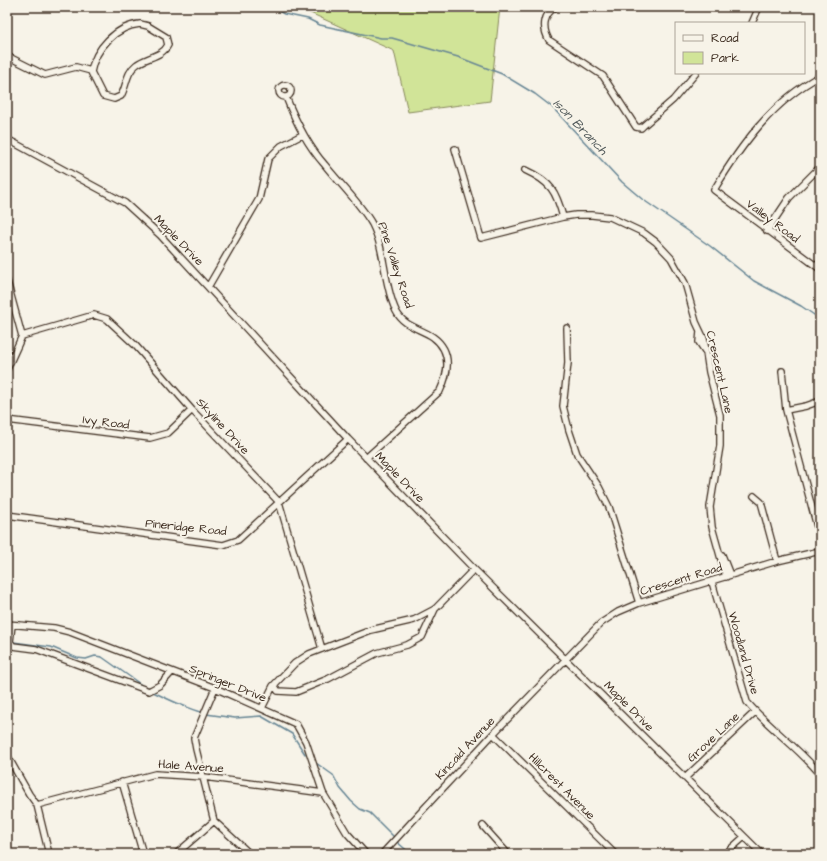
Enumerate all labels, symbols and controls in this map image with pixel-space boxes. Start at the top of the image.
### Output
legend [675,22,805,74]
text: Road [711,30,739,47]
text: Park [711,50,739,67]
water label: Ison Branch [549,95,612,159]
street label: Valley Road [742,196,803,248]
street label: Maple Drive [150,211,208,270]
street label: Pine Valley Road [373,220,417,311]
street label: Crescent Lane [702,329,737,416]
street label: Skyline Drive [191,394,254,459]
street label: Ivy Road [81,411,130,435]
street label: Maple Drive [371,448,429,507]
street label: Pineridge Road [144,515,227,541]
street label: Crescent Road [638,559,724,600]
street label: Woodland Drive [724,610,764,697]
street label: Springer Drive [186,660,269,708]
street label: Maple Drive [600,677,658,736]
street label: Grove Lane [683,708,744,766]
street label: Kincaid Avenue [432,713,499,784]
street label: Hillcrest Avenue [524,749,599,824]
street label: Hale Avenue [158,756,225,777]

